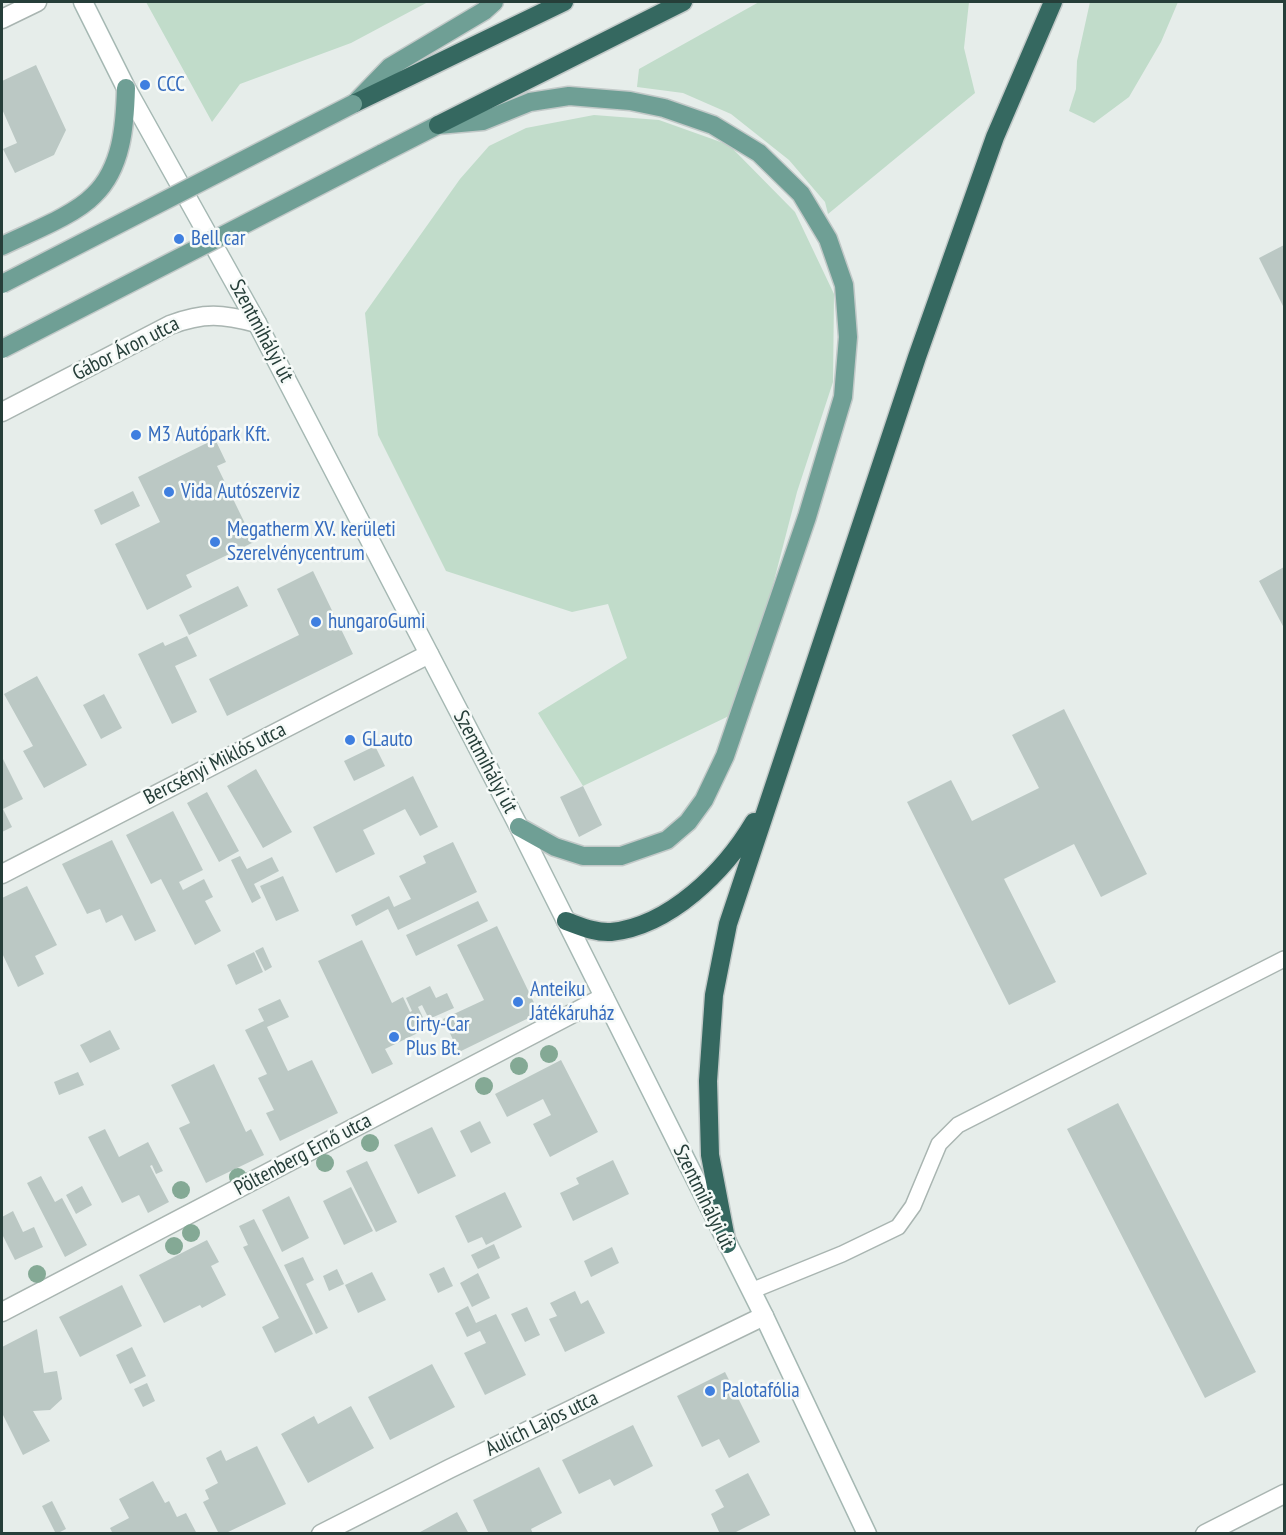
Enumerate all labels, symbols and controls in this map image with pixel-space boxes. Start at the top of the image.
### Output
place label: CCC [157,72,185,98]
marker: CCC [138,78,152,92]
place label: Bell car [191,226,245,252]
marker: Bell car [172,232,186,246]
street label: Szentmihályi út [223,275,299,387]
street label: Gábor Áron utca [69,311,183,387]
place label: M3 Autópark Kft. [148,422,270,448]
marker: M3 Autópark Kft. [129,428,143,442]
place label: Vida Autószerviz [181,479,300,505]
marker: Vida Autószerviz [162,485,176,499]
place label: Megatherm XV. kerületi Szerelvénycentrum [227,517,396,567]
marker: Megatherm XV. kerületi Szerelvénycentrum [208,535,222,549]
place label: hungaroGumi [328,609,426,635]
marker: hungaroGumi [309,615,323,629]
street label: Szentmihályi út [447,706,523,818]
street label: Bercsényi Miklós utca [140,717,290,811]
place label: GLauto [362,727,413,753]
marker: GLauto [343,733,357,747]
place label: Anteiku Játékáruház [530,977,614,1027]
marker: Anteiku Játékáruház [511,995,525,1009]
place label: Cirty-Car Plus Bt. [406,1012,470,1062]
marker: Cirty-Car Plus Bt. [387,1030,401,1044]
street label: Pöltenberg Ernő utca [230,1108,376,1202]
street label: Szentmihályi út [667,1141,739,1253]
place label: Palotafólia [722,1378,800,1404]
marker: Palotafólia [703,1384,717,1398]
street label: Aulich Lajos utca [482,1386,602,1462]

